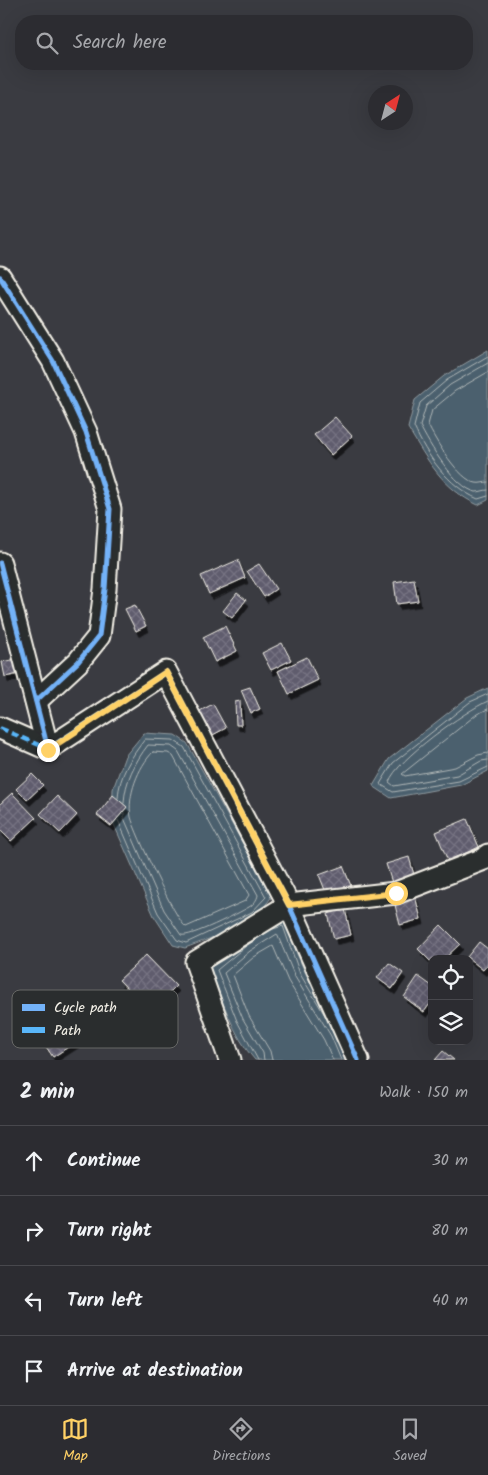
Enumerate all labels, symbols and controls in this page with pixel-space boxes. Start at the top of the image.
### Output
search box [15,15,473,70]
text: Search here [73,28,167,58]
icon: search [33,29,61,57]
north arrow [368,85,413,130]
route end [37,739,60,762]
route start [385,882,408,905]
map controls [428,955,473,1045]
button: locate [428,955,473,1000]
legend [12,990,178,1048]
text: Cycle path [54,997,117,1019]
button: layers [428,1000,473,1045]
text: Path [54,1020,81,1042]
text: 2 min [20,1076,75,1109]
text: Walk · 150 m [379,1080,468,1105]
text: Continue [67,1146,140,1176]
icon: ahead [20,1147,48,1175]
text: 30 m [432,1148,468,1173]
text: Turn right [67,1216,152,1246]
icon: right [20,1217,48,1245]
text: 80 m [431,1218,468,1243]
text: Turn left [67,1286,142,1316]
icon: left [20,1287,48,1315]
text: 40 m [432,1288,468,1313]
text: Arrive at destination [67,1356,243,1386]
icon: arrive [20,1357,48,1385]
tab: Map [61,1415,89,1467]
tab: Directions [212,1415,270,1467]
tab: Saved [393,1415,427,1467]

